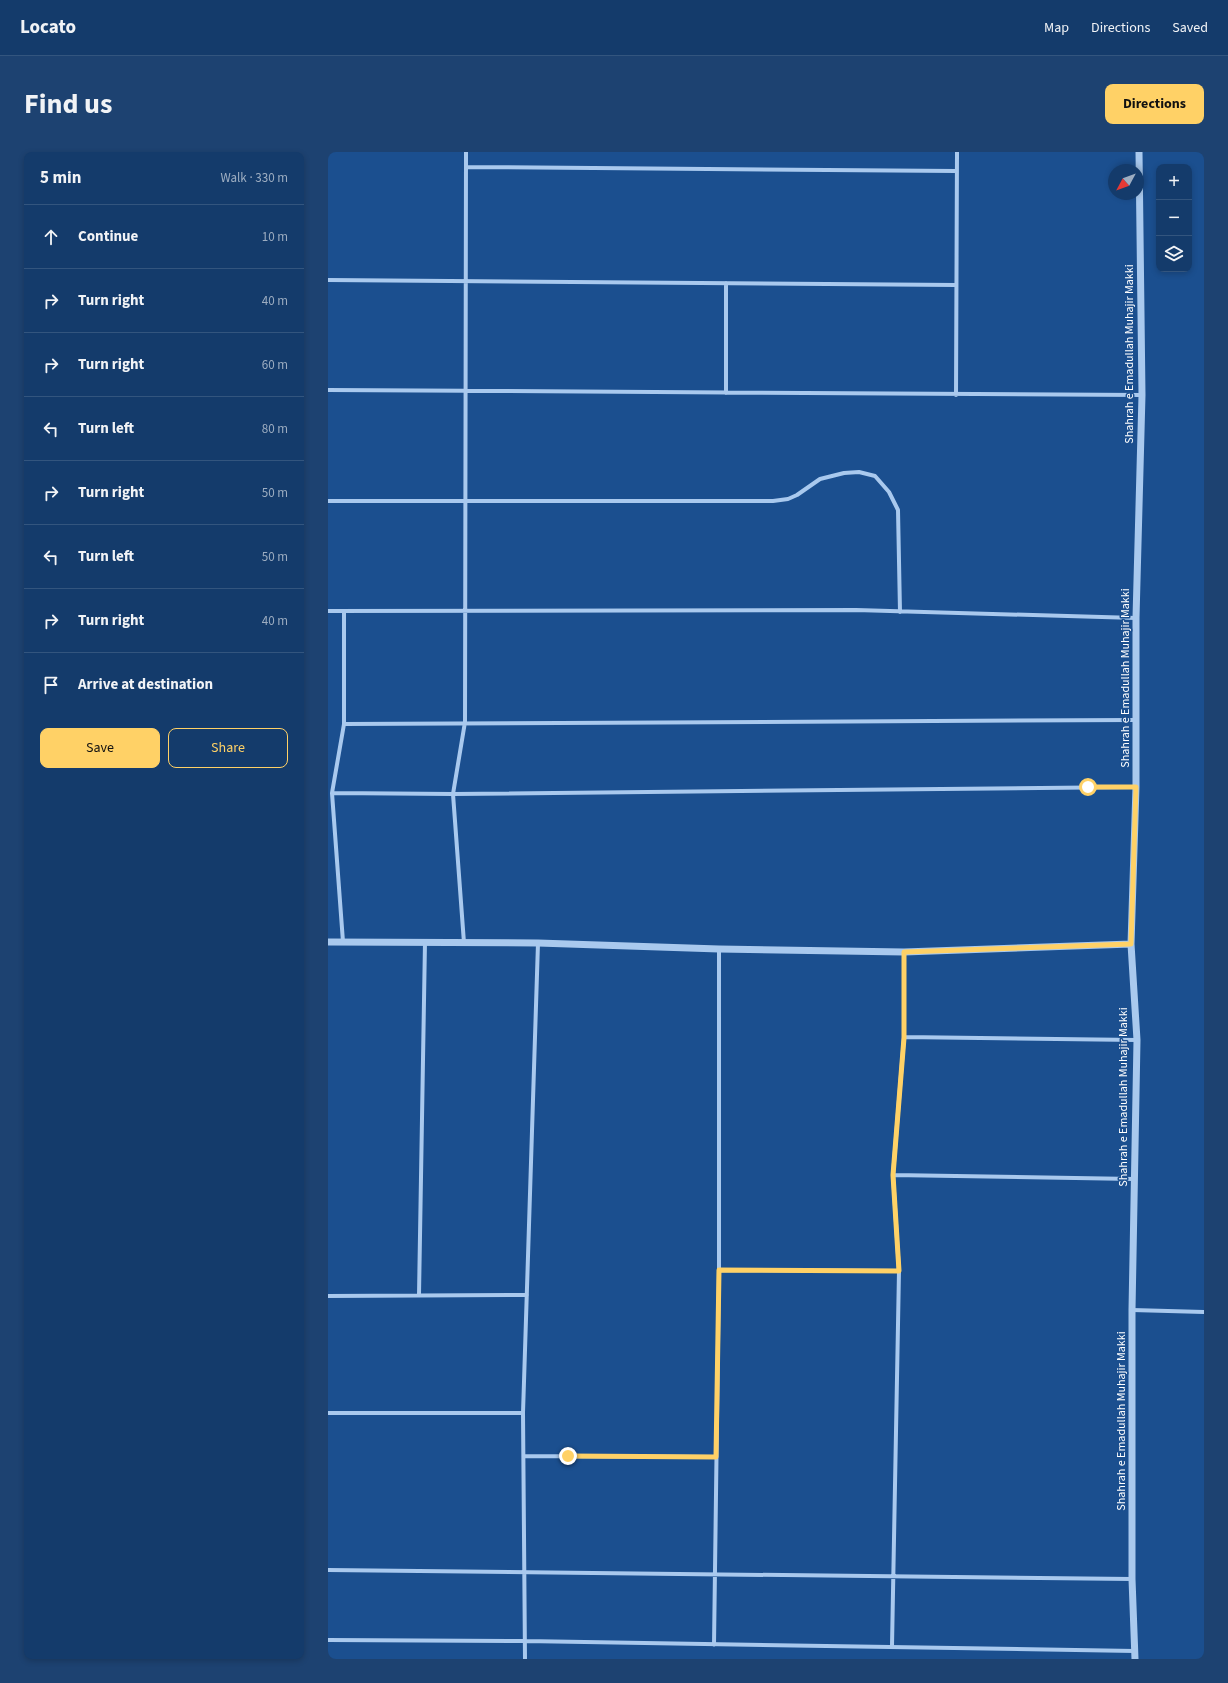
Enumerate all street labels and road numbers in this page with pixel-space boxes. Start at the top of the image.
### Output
street label: Shahrah e Emadullah Muhajir Makki [1121,264,1138,444]
street label: Shahrah e Emadullah Muhajir Makki [1117,588,1134,768]
street label: Shahrah e Emadullah Muhajir Makki [1115,1007,1132,1187]
street label: Shahrah e Emadullah Muhajir Makki [1113,1331,1130,1511]

